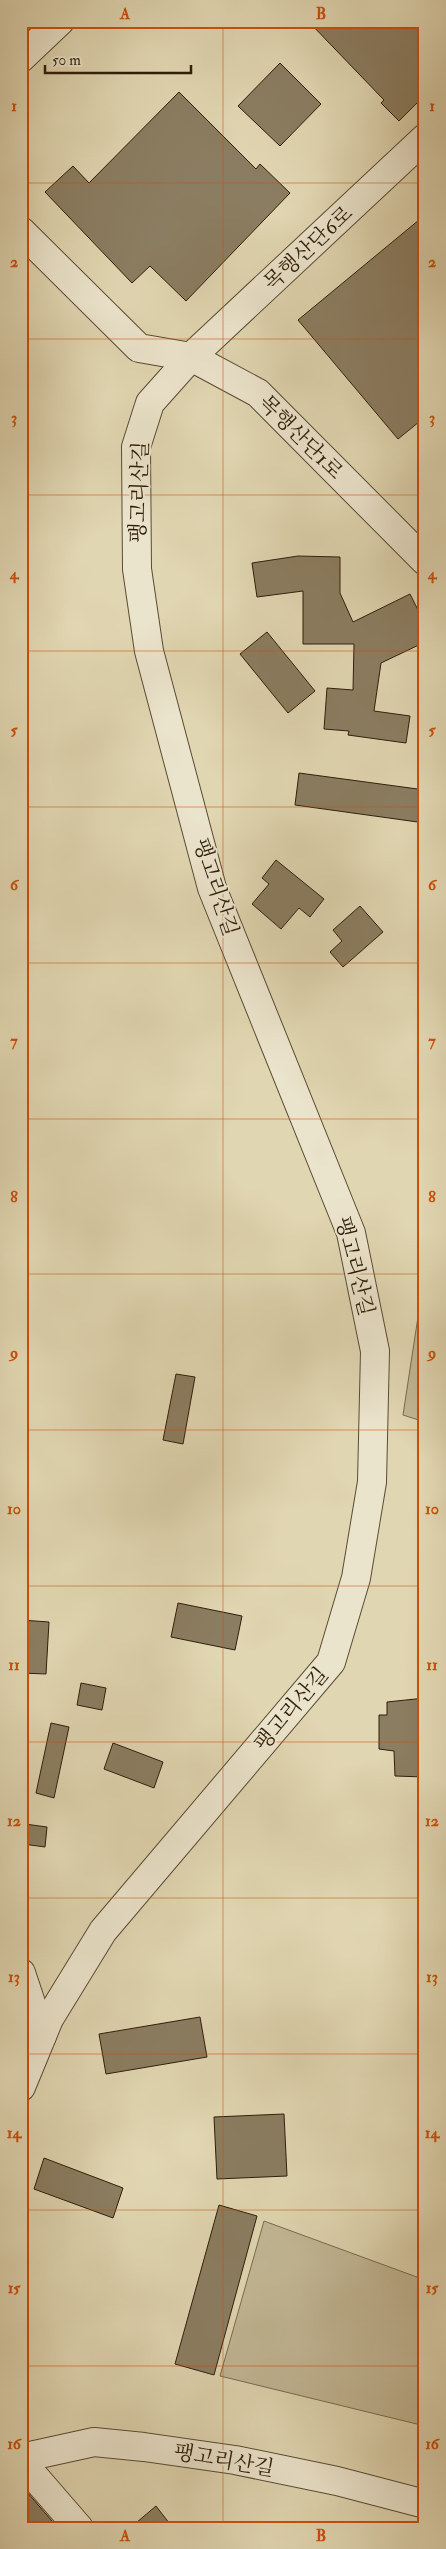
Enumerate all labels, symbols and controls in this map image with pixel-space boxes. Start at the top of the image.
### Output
text: A [119,4,131,24]
text: B [316,4,326,24]
scale bar [45,42,191,74]
text: 50 m [52,51,81,70]
text: 1 [11,96,17,116]
text: 1 [429,96,435,116]
street label: 목행산단6로 [258,200,359,296]
text: 2 [10,252,18,272]
text: 2 [428,252,436,272]
street label: 목행산단1로 [253,389,349,485]
text: 3 [11,408,17,428]
text: 3 [429,408,435,428]
street label: 팽고리산길 [124,441,155,543]
text: 4 [9,564,20,584]
text: 4 [427,564,438,584]
text: 5 [10,720,18,740]
text: 5 [428,720,436,740]
street label: 팽고리산길 [187,835,244,940]
text: 6 [10,875,20,895]
text: 6 [428,875,438,895]
text: 7 [10,1031,18,1051]
text: 7 [428,1031,436,1051]
text: 8 [10,1187,18,1207]
text: 8 [428,1187,436,1207]
street label: 팽고리산길 [329,1214,380,1319]
text: 9 [8,1343,18,1363]
text: 9 [426,1343,436,1363]
text: 10 [7,1499,21,1519]
text: 10 [425,1499,439,1519]
text: 11 [8,1655,20,1675]
text: 11 [426,1655,438,1675]
street label: 팽고리산길 [248,1662,334,1757]
text: 12 [7,1811,21,1831]
text: 12 [425,1811,439,1831]
text: 13 [8,1967,20,1987]
text: 13 [426,1967,438,1987]
text: 14 [7,2123,23,2143]
text: 14 [425,2123,441,2143]
text: 15 [8,2278,21,2298]
text: 15 [426,2278,439,2298]
text: 16 [7,2434,23,2454]
text: 16 [425,2434,441,2454]
street label: 팽고리산길 [172,2438,276,2483]
text: A [119,2526,131,2546]
text: B [316,2526,326,2546]

